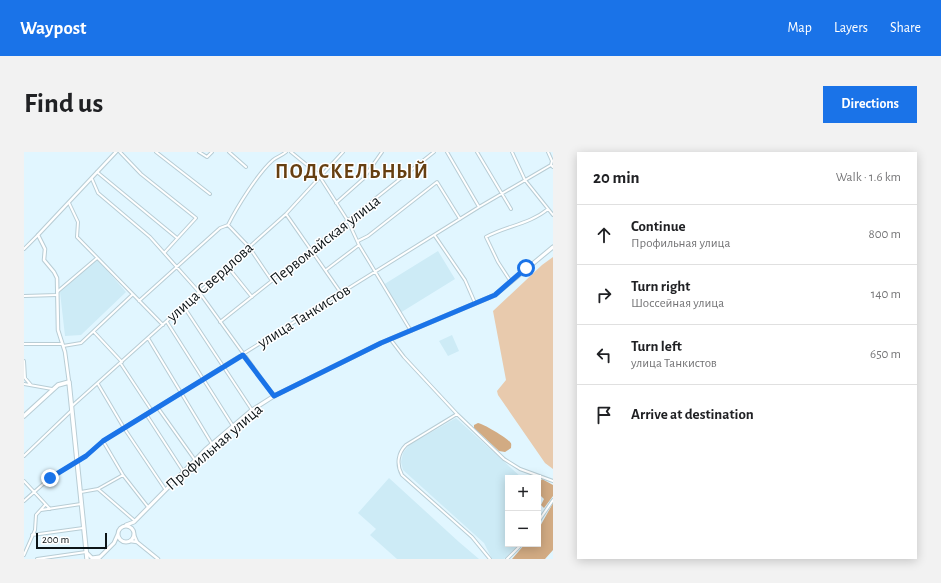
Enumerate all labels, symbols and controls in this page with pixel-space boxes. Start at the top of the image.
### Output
text: Waypost [20,19,87,38]
text: Map [787,21,812,35]
text: Layers [834,21,868,35]
text: Share [890,21,921,35]
button: Directions [823,86,917,123]
text: Find us [24,90,103,118]
district label: ПОДСКЕЛЬНЫЙ [275,160,429,182]
text: 20 min [593,169,640,186]
text: Walk · 1.6 km [836,171,901,184]
street label: Первомайская улица [267,192,384,289]
text: Continue [631,219,686,234]
icon: ahead [593,224,615,246]
text: 800 m [869,228,901,241]
text: Профильная улица [631,237,730,250]
street label: улица Свердлова [163,239,257,326]
route start [517,259,535,277]
text: Turn right [631,279,690,294]
street label: улица Танкистов [254,281,354,352]
icon: right [593,284,615,306]
text: 140 m [871,288,901,301]
text: Шоссейная улица [631,297,724,310]
text: Turn left [631,339,682,354]
icon: left [593,344,615,366]
text: 650 m [870,348,901,361]
text: улица Танкистов [631,357,717,370]
street label: Профильная улица [163,401,266,494]
icon: arrive [593,404,615,426]
text: Arrive at destination [631,407,754,422]
route end [41,469,59,487]
map controls [505,475,541,547]
button: + [505,475,541,511]
button: − [505,511,541,547]
scale bar [36,531,107,550]
text: 200 m [42,534,69,545]

